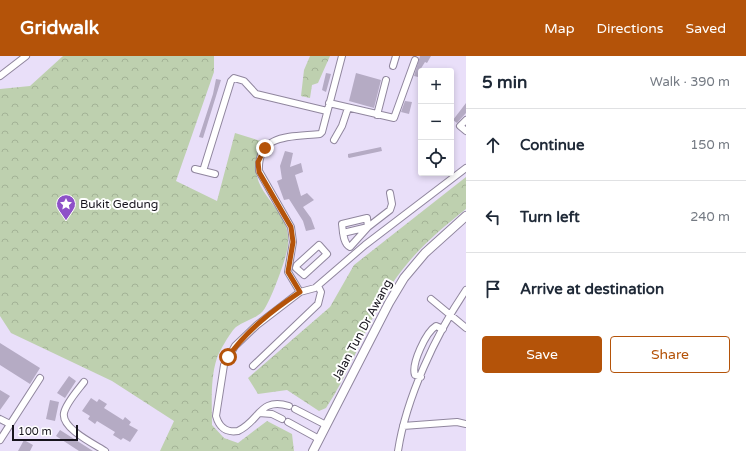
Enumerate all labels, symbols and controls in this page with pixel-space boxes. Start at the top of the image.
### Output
text: Gridwalk [20,17,99,39]
text: Map [544,20,575,37]
text: Directions [597,20,664,37]
text: Saved [686,20,726,37]
map controls [418,68,454,176]
button: + [418,68,454,104]
text: 5 min [482,72,527,93]
text: Walk · 390 m [650,74,730,90]
button: − [418,104,454,140]
icon: ahead [482,134,504,156]
text: Continue [520,136,584,154]
text: 150 m [690,137,730,153]
route end [256,139,274,157]
button: locate [418,140,454,176]
place icon: Bukit Gedung [55,193,77,221]
place label: Bukit Gedung [80,197,158,211]
icon: left [482,206,504,228]
text: Turn left [520,208,580,226]
text: 240 m [690,209,730,225]
street label: Jalan Tun Dr Awang [329,277,395,383]
icon: arrive [482,278,504,300]
text: Arrive at destination [520,280,664,298]
button: Save [482,336,602,373]
button: Share [610,336,730,373]
route start [219,348,237,366]
scale bar [12,423,78,442]
text: 100 m [18,425,52,438]

